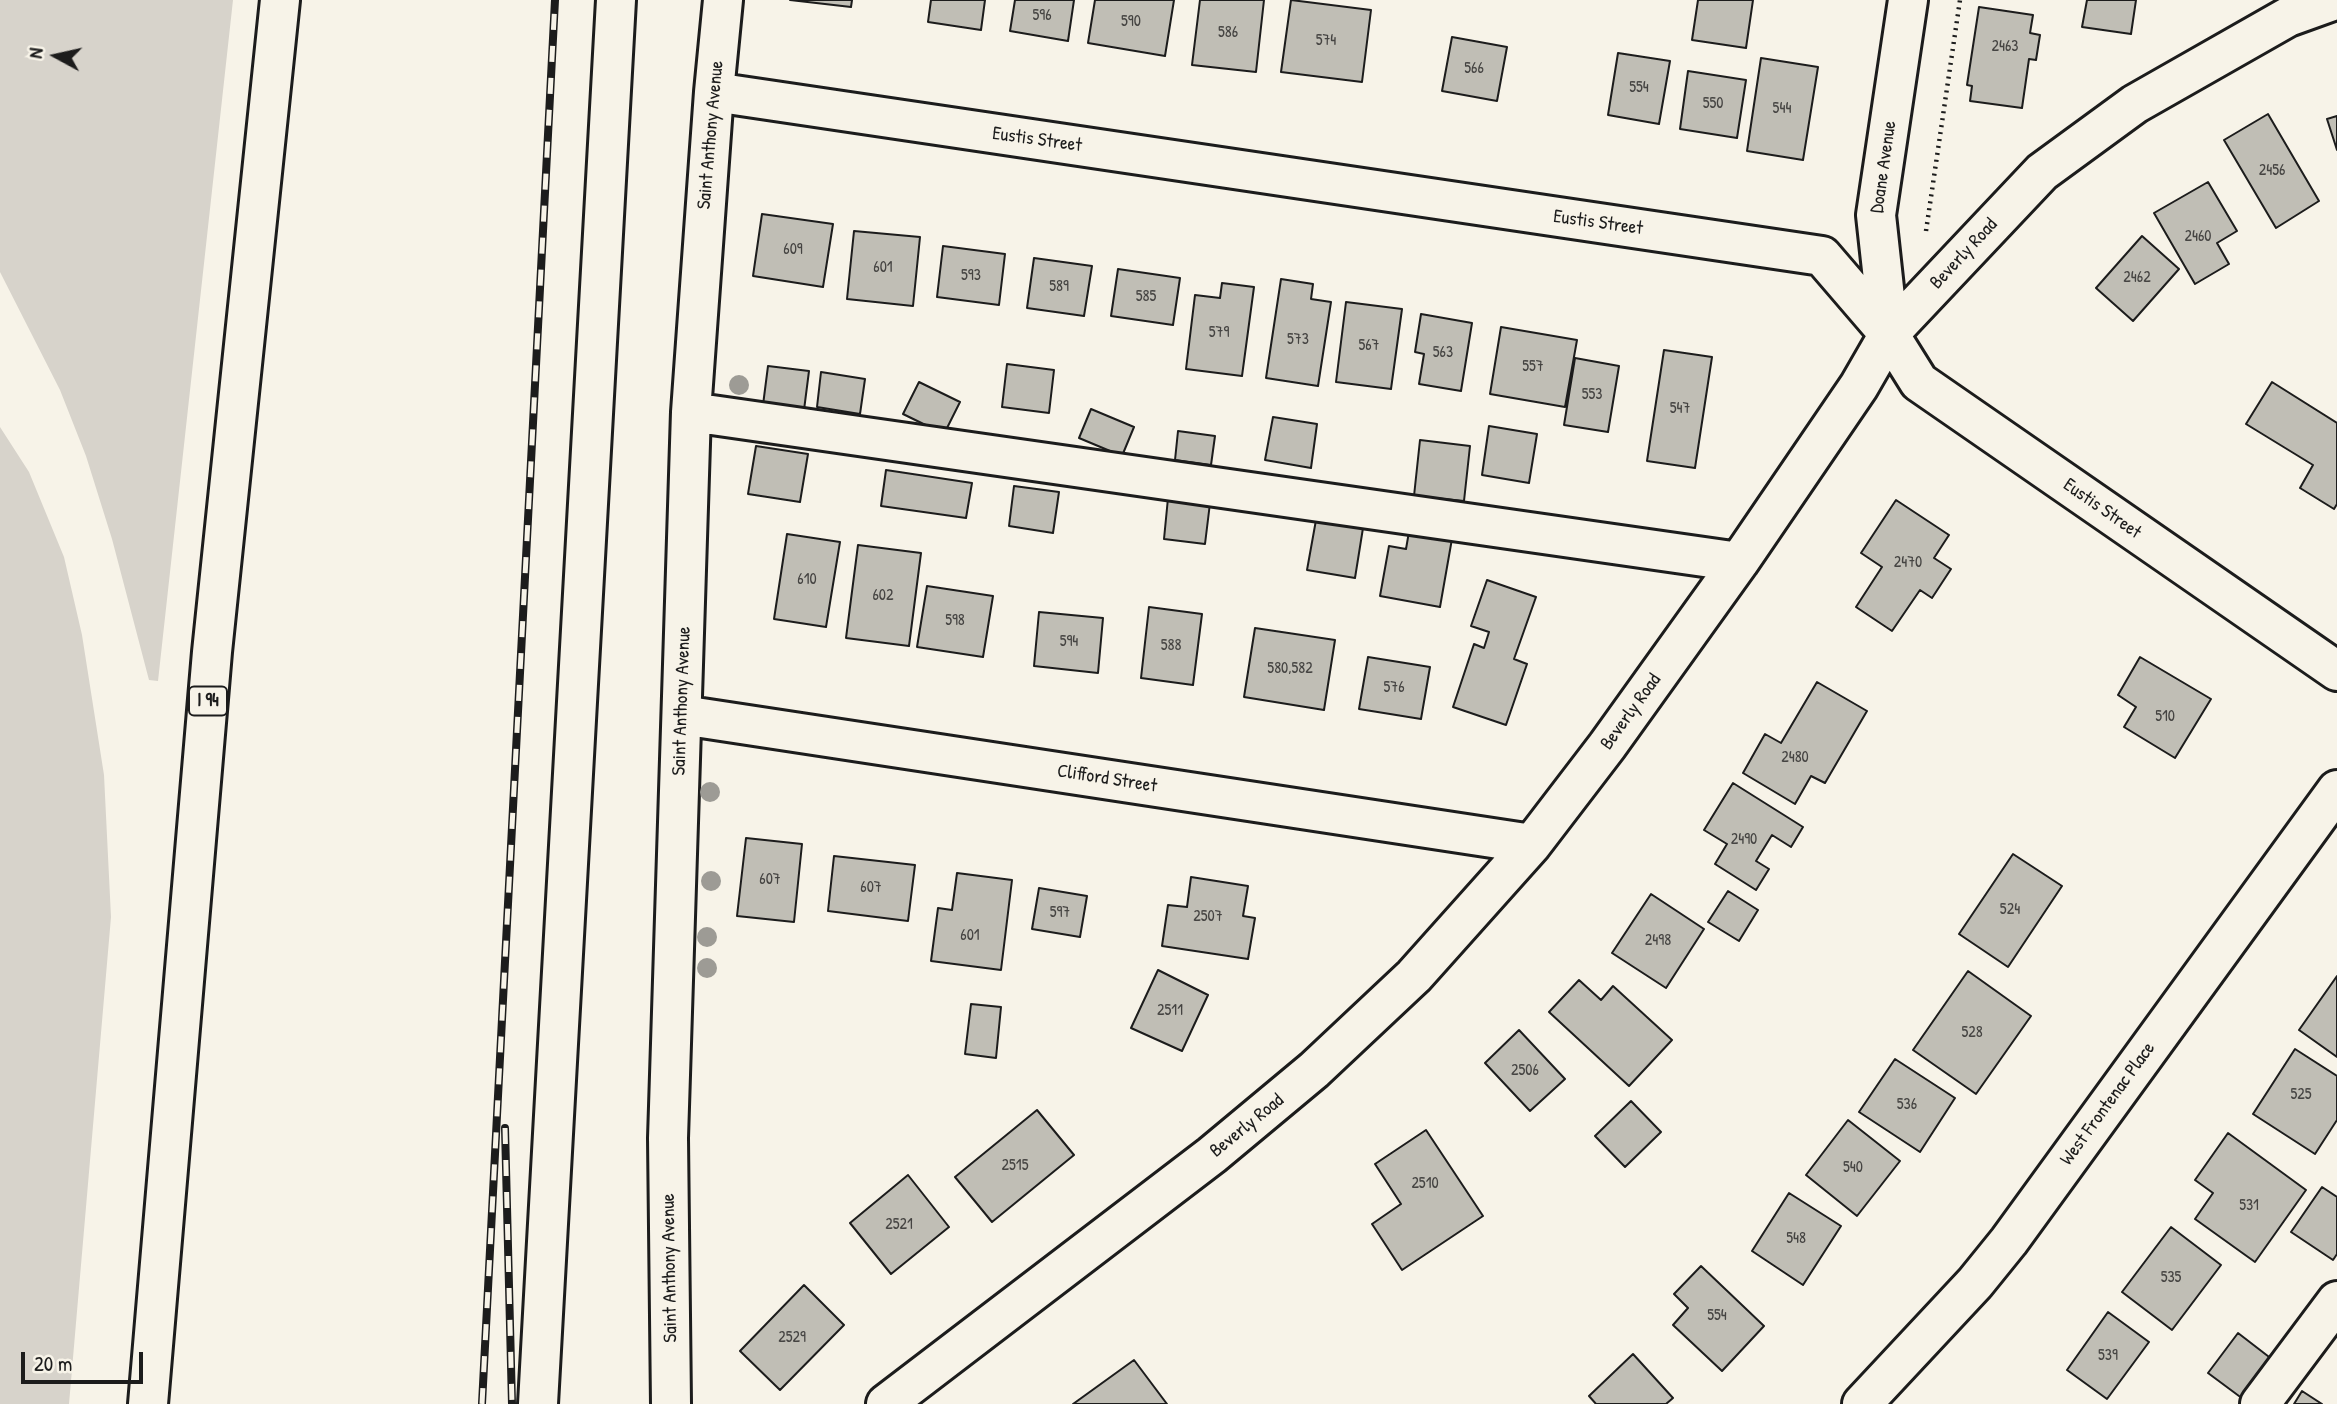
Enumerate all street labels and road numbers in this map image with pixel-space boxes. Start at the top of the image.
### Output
street label: Saint Anthony Avenue [693,60,729,210]
street label: Doane Avenue [1866,119,1902,215]
street label: Eustis Street [991,122,1083,158]
street label: Eustis Street [1552,205,1644,241]
street label: Beverly Road [1926,214,2002,294]
street label: Eustis Street [2059,474,2145,544]
street label: Saint Anthony Avenue [668,626,696,776]
street label: Beverly Road [1596,670,1666,754]
road number: I 94 [189,686,227,716]
street label: Clifford Street [1055,760,1159,798]
street label: West Frontenac Place [2056,1038,2160,1170]
street label: Beverly Road [1206,1089,1288,1163]
street label: Saint Anthony Avenue [657,1193,683,1343]

